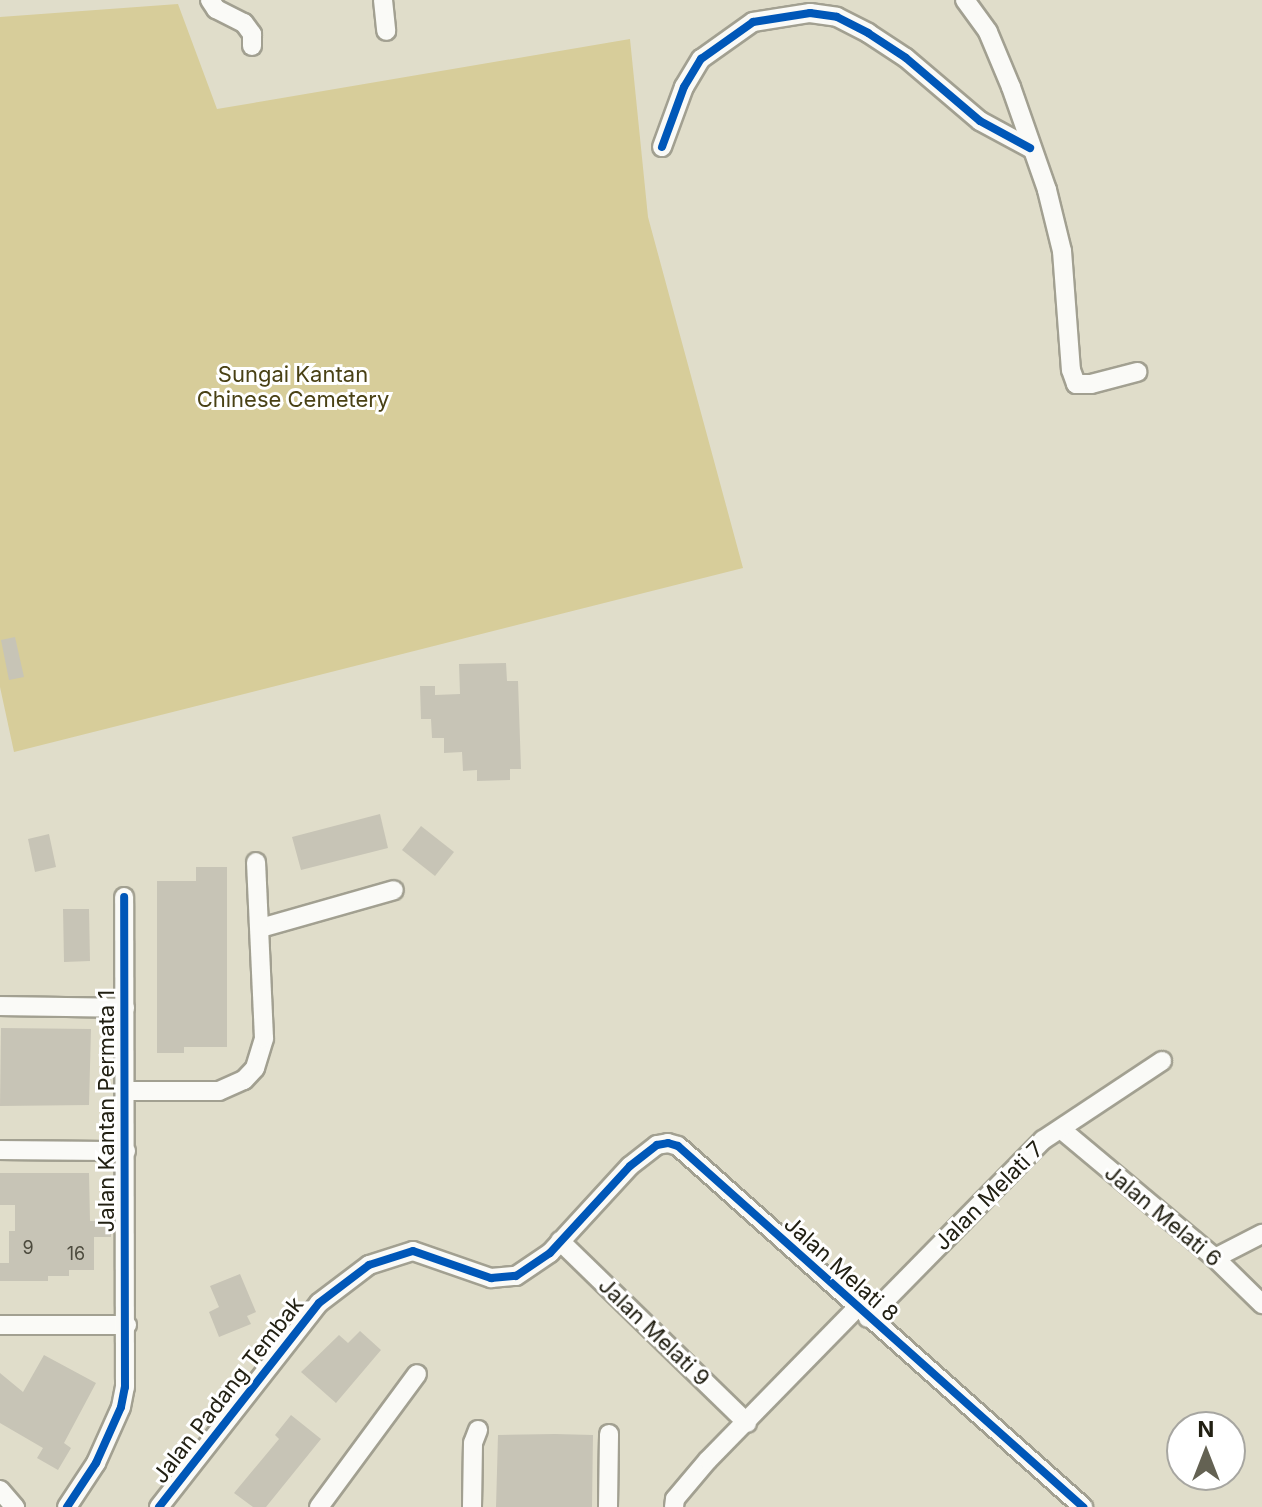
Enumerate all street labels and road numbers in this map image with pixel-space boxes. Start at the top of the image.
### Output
street label: Jalan Kantan Permata 1 [94,990,120,1232]
street label: Jalan Melati 7 [929,1136,1049,1256]
street label: Jalan Melati 6 [1099,1159,1227,1273]
street label: Jalan Melati 8 [778,1211,904,1327]
street label: Jalan Melati 9 [593,1272,715,1392]
street label: Jalan Padang Tembak [147,1291,309,1489]

